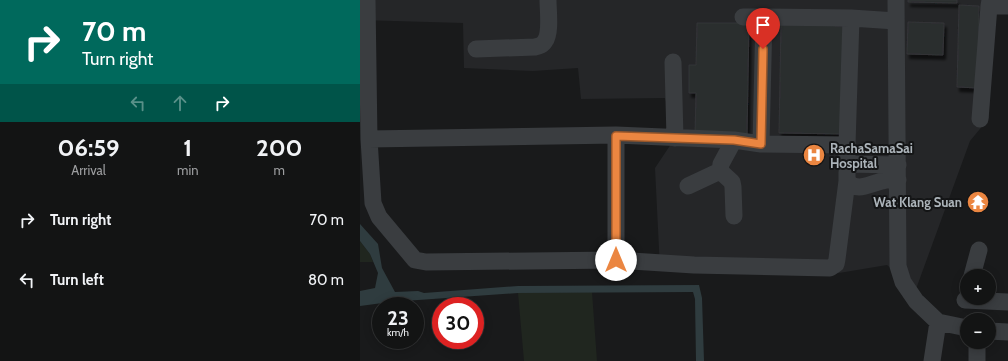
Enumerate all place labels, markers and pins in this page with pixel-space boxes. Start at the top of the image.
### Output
pin [746,8,780,49]
place label: RachaSamaSai Hospital [830,140,913,171]
hospital icon: RachaSamaSai Hospital [801,142,827,168]
temple icon: Wat Klang Suan [965,189,991,215]
place label: Wat Klang Suan [873,194,962,210]

